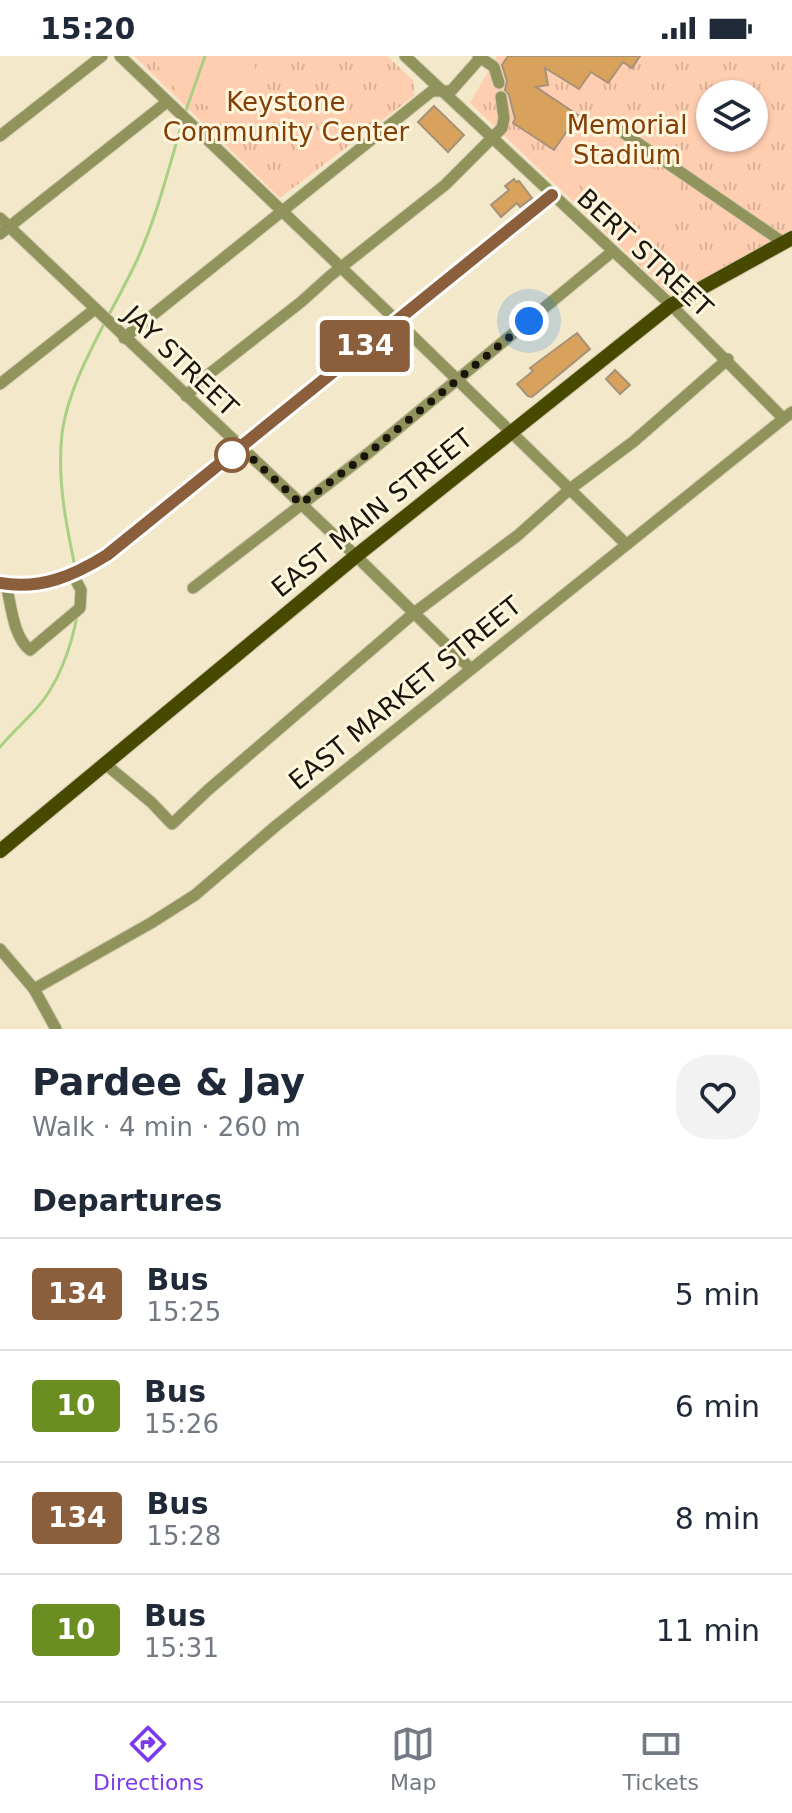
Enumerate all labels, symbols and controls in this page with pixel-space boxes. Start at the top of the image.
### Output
text: 15:20 [40,11,136,46]
map controls [696,80,768,152]
button: layers [696,80,768,152]
park label: Keystone Community Center [163,87,409,147]
park label: Memorial Stadium [567,110,687,170]
street label: BERT STREET [571,183,719,323]
street label: JAY STREET [117,298,244,423]
your location [509,301,549,341]
line badge: 134 [319,320,411,372]
text: 134 [336,329,394,362]
street label: EAST MAIN STREET [266,423,479,603]
unlabelled marker [215,438,249,472]
street label: EAST MARKET STREET [283,590,527,796]
button: heart [676,1055,760,1139]
text: Pardee & Jay [32,1060,305,1104]
text: Walk · 4 min · 260 m [32,1112,301,1142]
text: Departures [32,1183,222,1218]
text: Bus [146,1262,209,1297]
text: 134 [48,1277,106,1310]
text: 5 min [675,1277,760,1312]
text: 15:25 [146,1297,221,1327]
text: Bus [144,1374,206,1409]
text: 10 [57,1389,95,1422]
text: 6 min [675,1389,760,1424]
text: 15:26 [144,1409,219,1439]
text: Bus [146,1486,209,1521]
text: 134 [48,1501,106,1534]
text: 8 min [675,1501,760,1536]
text: 15:28 [146,1521,221,1551]
text: Bus [144,1598,206,1633]
text: 10 [57,1613,95,1646]
text: 11 min [656,1613,760,1648]
text: 15:31 [144,1633,219,1663]
tab: Directions [93,1722,204,1795]
tab: Map [390,1722,436,1795]
tab: Tickets [622,1722,699,1795]

